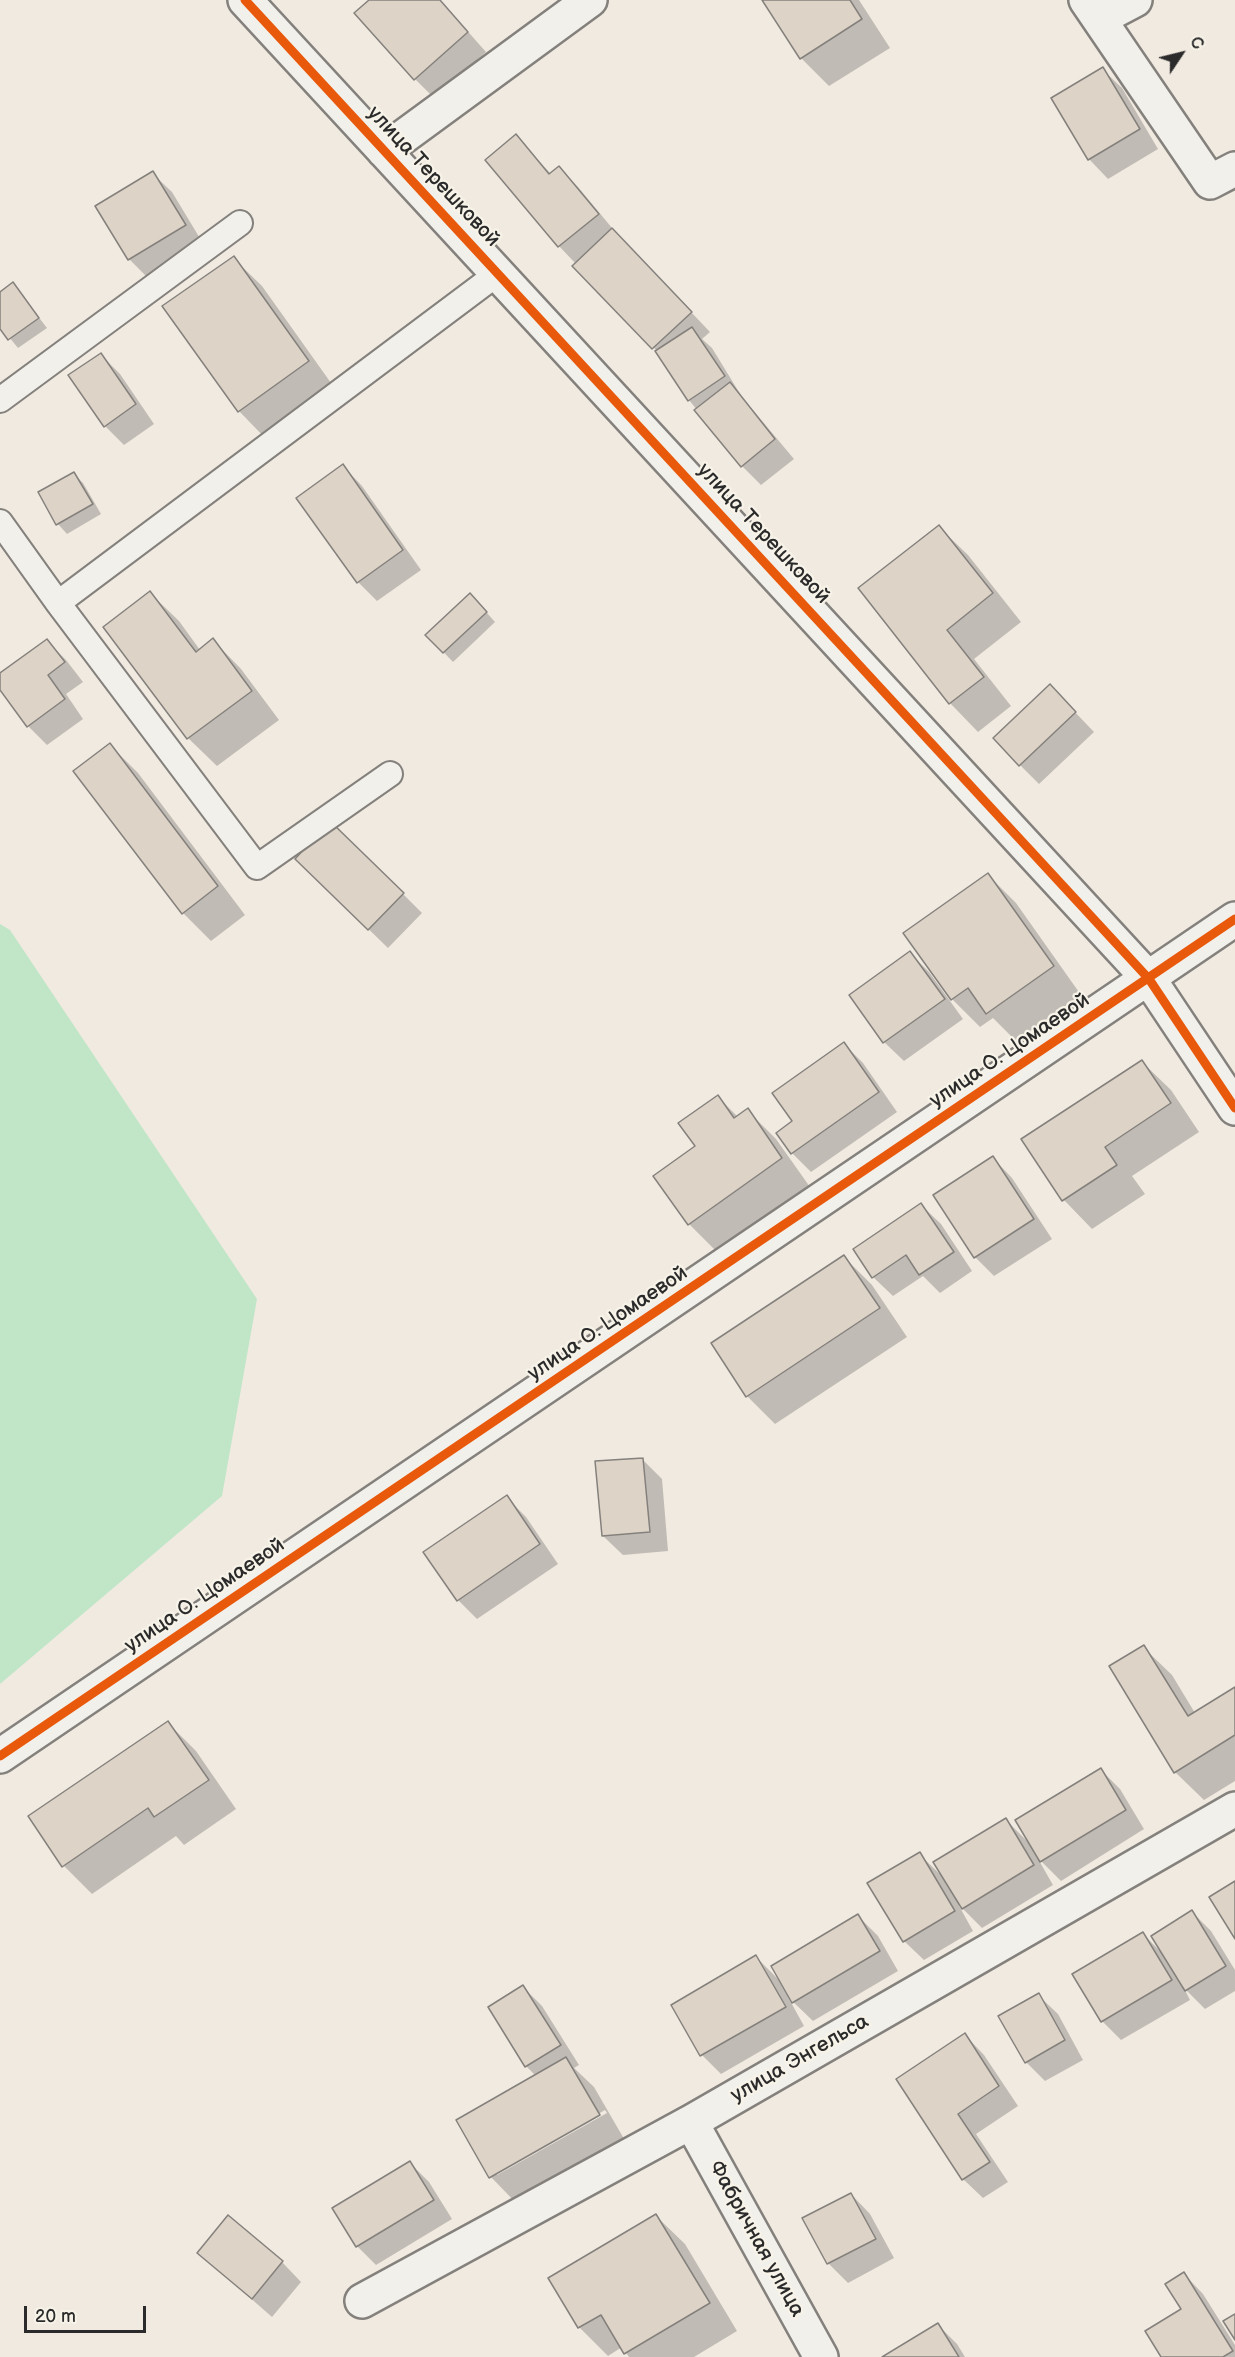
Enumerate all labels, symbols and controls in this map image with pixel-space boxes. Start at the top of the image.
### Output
north arrow [1151,24,1211,84]
text: С [1185,33,1207,53]
street label: улица Терешковой [361,101,505,253]
street label: улица Терешковой [691,458,835,610]
street label: улица О. Цомаевой [925,988,1095,1114]
street label: улица О. Цомаевой [523,1261,693,1387]
street label: улица О. Цомаевой [120,1533,290,1659]
street label: улица Энгельса [727,2009,873,2109]
street label: Фабричная улица [703,2157,809,2321]
scale bar [27,2294,148,2332]
text: 20 m [35,2306,76,2327]

